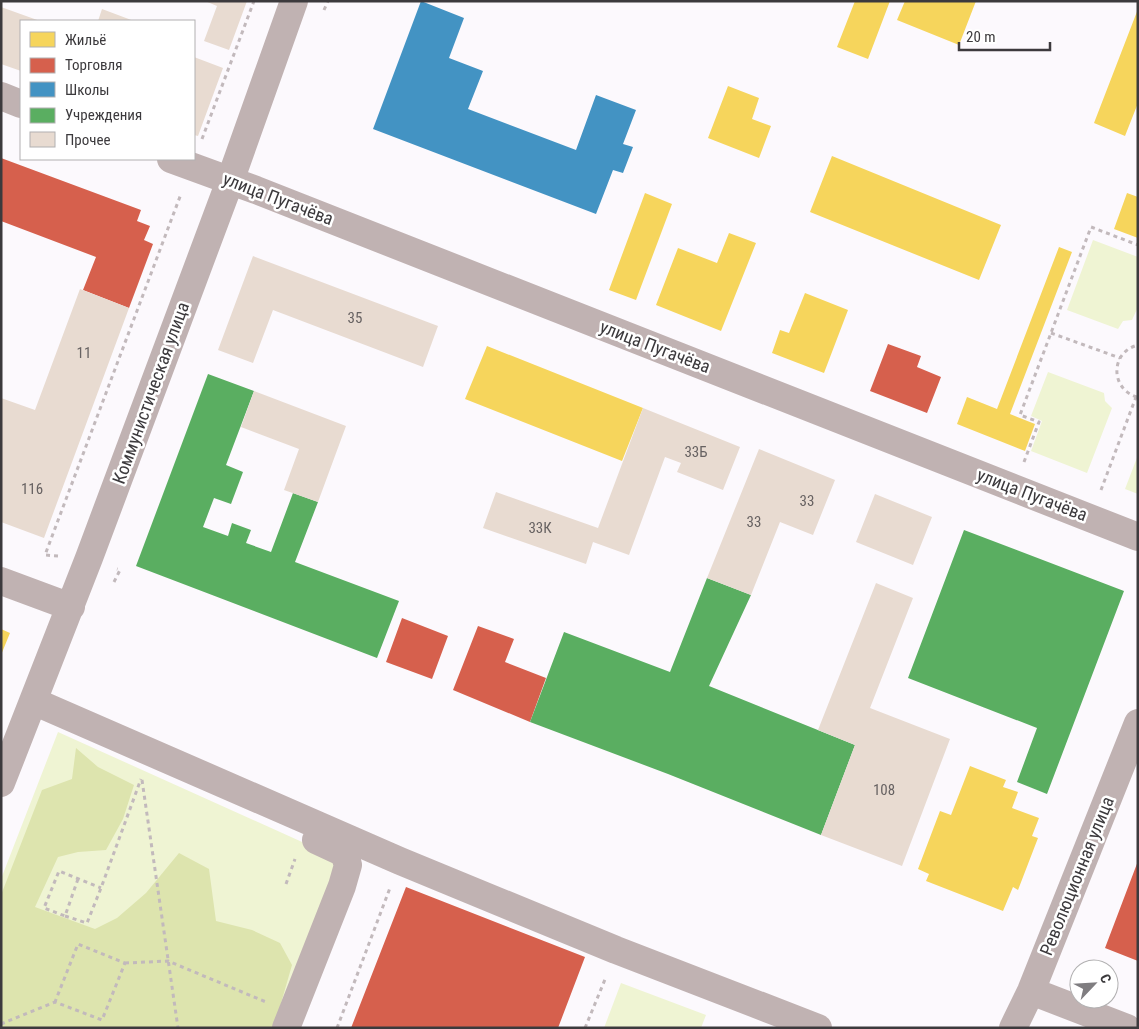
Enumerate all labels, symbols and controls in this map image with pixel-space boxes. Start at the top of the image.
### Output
legend [20,20,195,160]
scale bar [959,20,1050,52]
text: 20 m [966,28,996,46]
text: Жильё [65,31,106,49]
text: Торговля [65,56,122,74]
text: Школы [65,81,110,99]
text: Учреждения [65,106,142,124]
text: Прочее [65,131,111,149]
street label: улица Пугачёва [220,168,336,229]
street label: Коммунистическая улица [108,299,193,487]
house number: 35 [348,309,362,327]
street label: улица Пугачёва [597,316,713,377]
house number: 11 [77,344,91,362]
house number: 33Б [684,443,708,461]
street label: улица Пугачёва [974,464,1090,525]
house number: 116 [21,480,43,498]
house number: 33 [800,492,814,510]
house number: 33 [747,513,761,531]
house number: 33К [528,519,552,537]
house number: 108 [873,781,895,799]
street label: Революционная улица [1035,793,1118,958]
north arrow [1069,959,1119,1009]
text: С [1097,972,1115,986]

